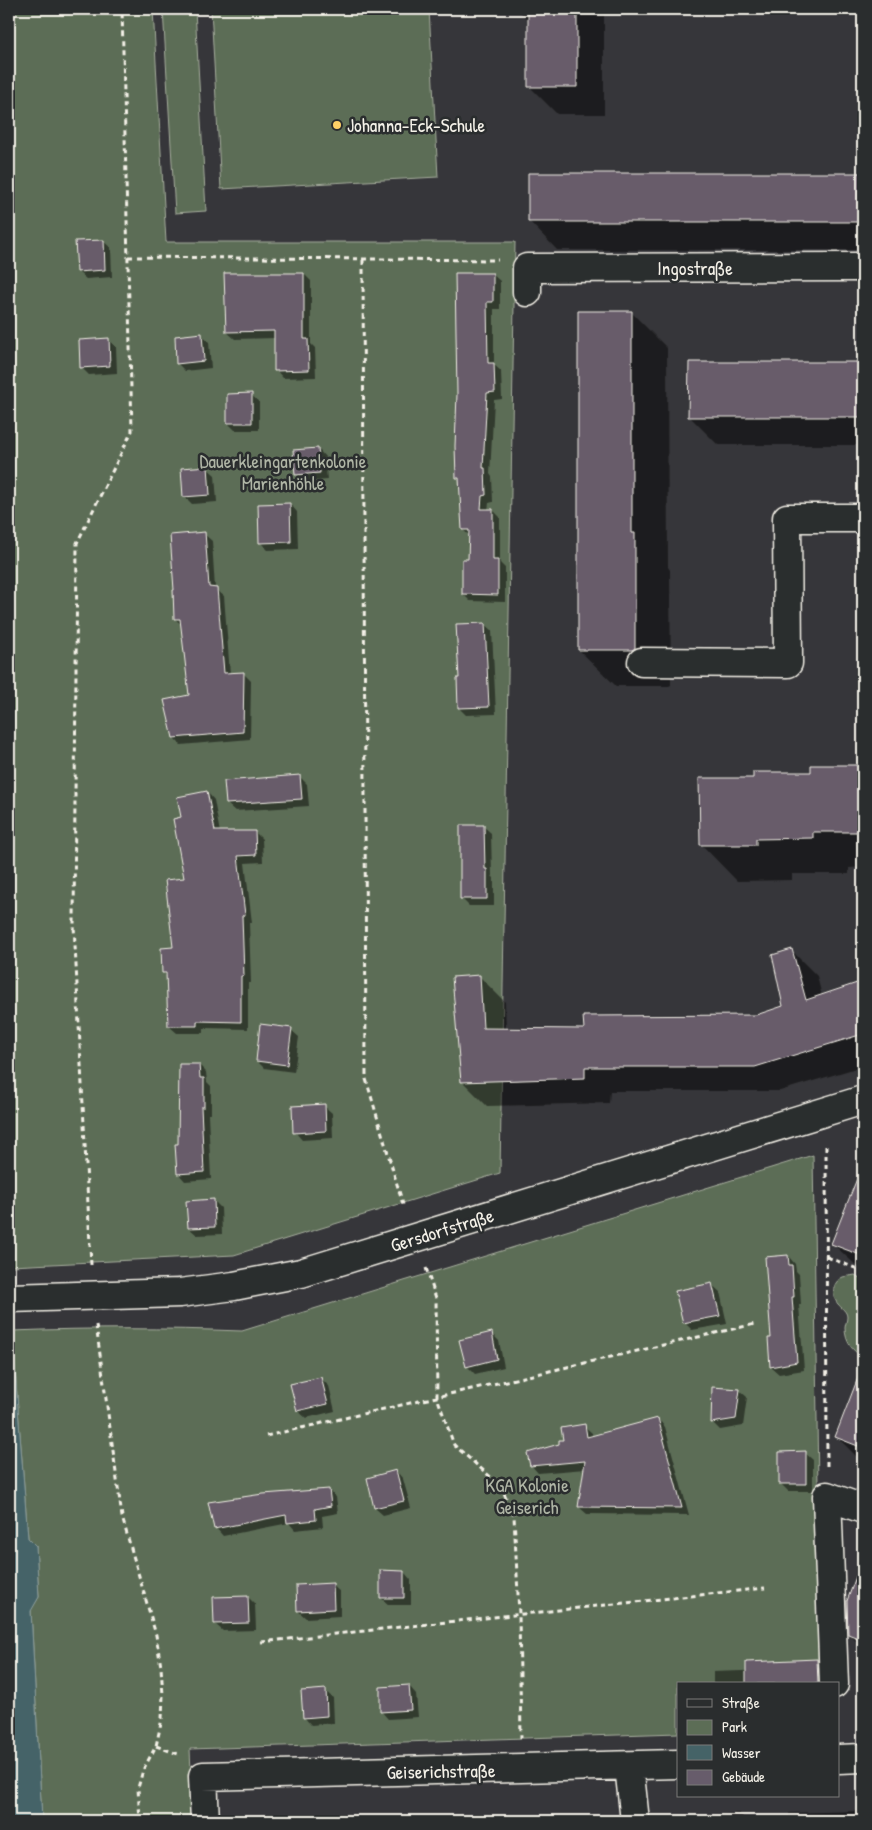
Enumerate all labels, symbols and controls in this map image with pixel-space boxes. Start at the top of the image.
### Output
place label: Johanna-Eck-Schule [347,112,485,138]
marker: Johanna-Eck-Schule [331,119,343,131]
street label: Ingostraße [657,255,733,281]
park label: Dauerkleingartenkolonie Marienhöhle [200,448,367,496]
street label: Gersdorfstraße [387,1202,497,1258]
park label: KGA Kolonie Geiserich [485,1472,569,1520]
legend [677,1682,840,1798]
text: Straße [722,1692,760,1713]
text: Park [722,1716,747,1737]
text: Wasser [722,1742,761,1763]
street label: Geiserichstraße [386,1757,496,1785]
text: Gebäude [722,1766,765,1787]

